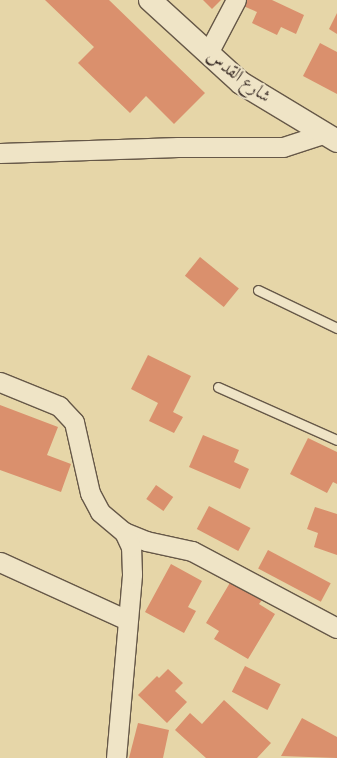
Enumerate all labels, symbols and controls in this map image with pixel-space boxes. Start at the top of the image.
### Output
street label: شارع القدس [203,45,275,107]

